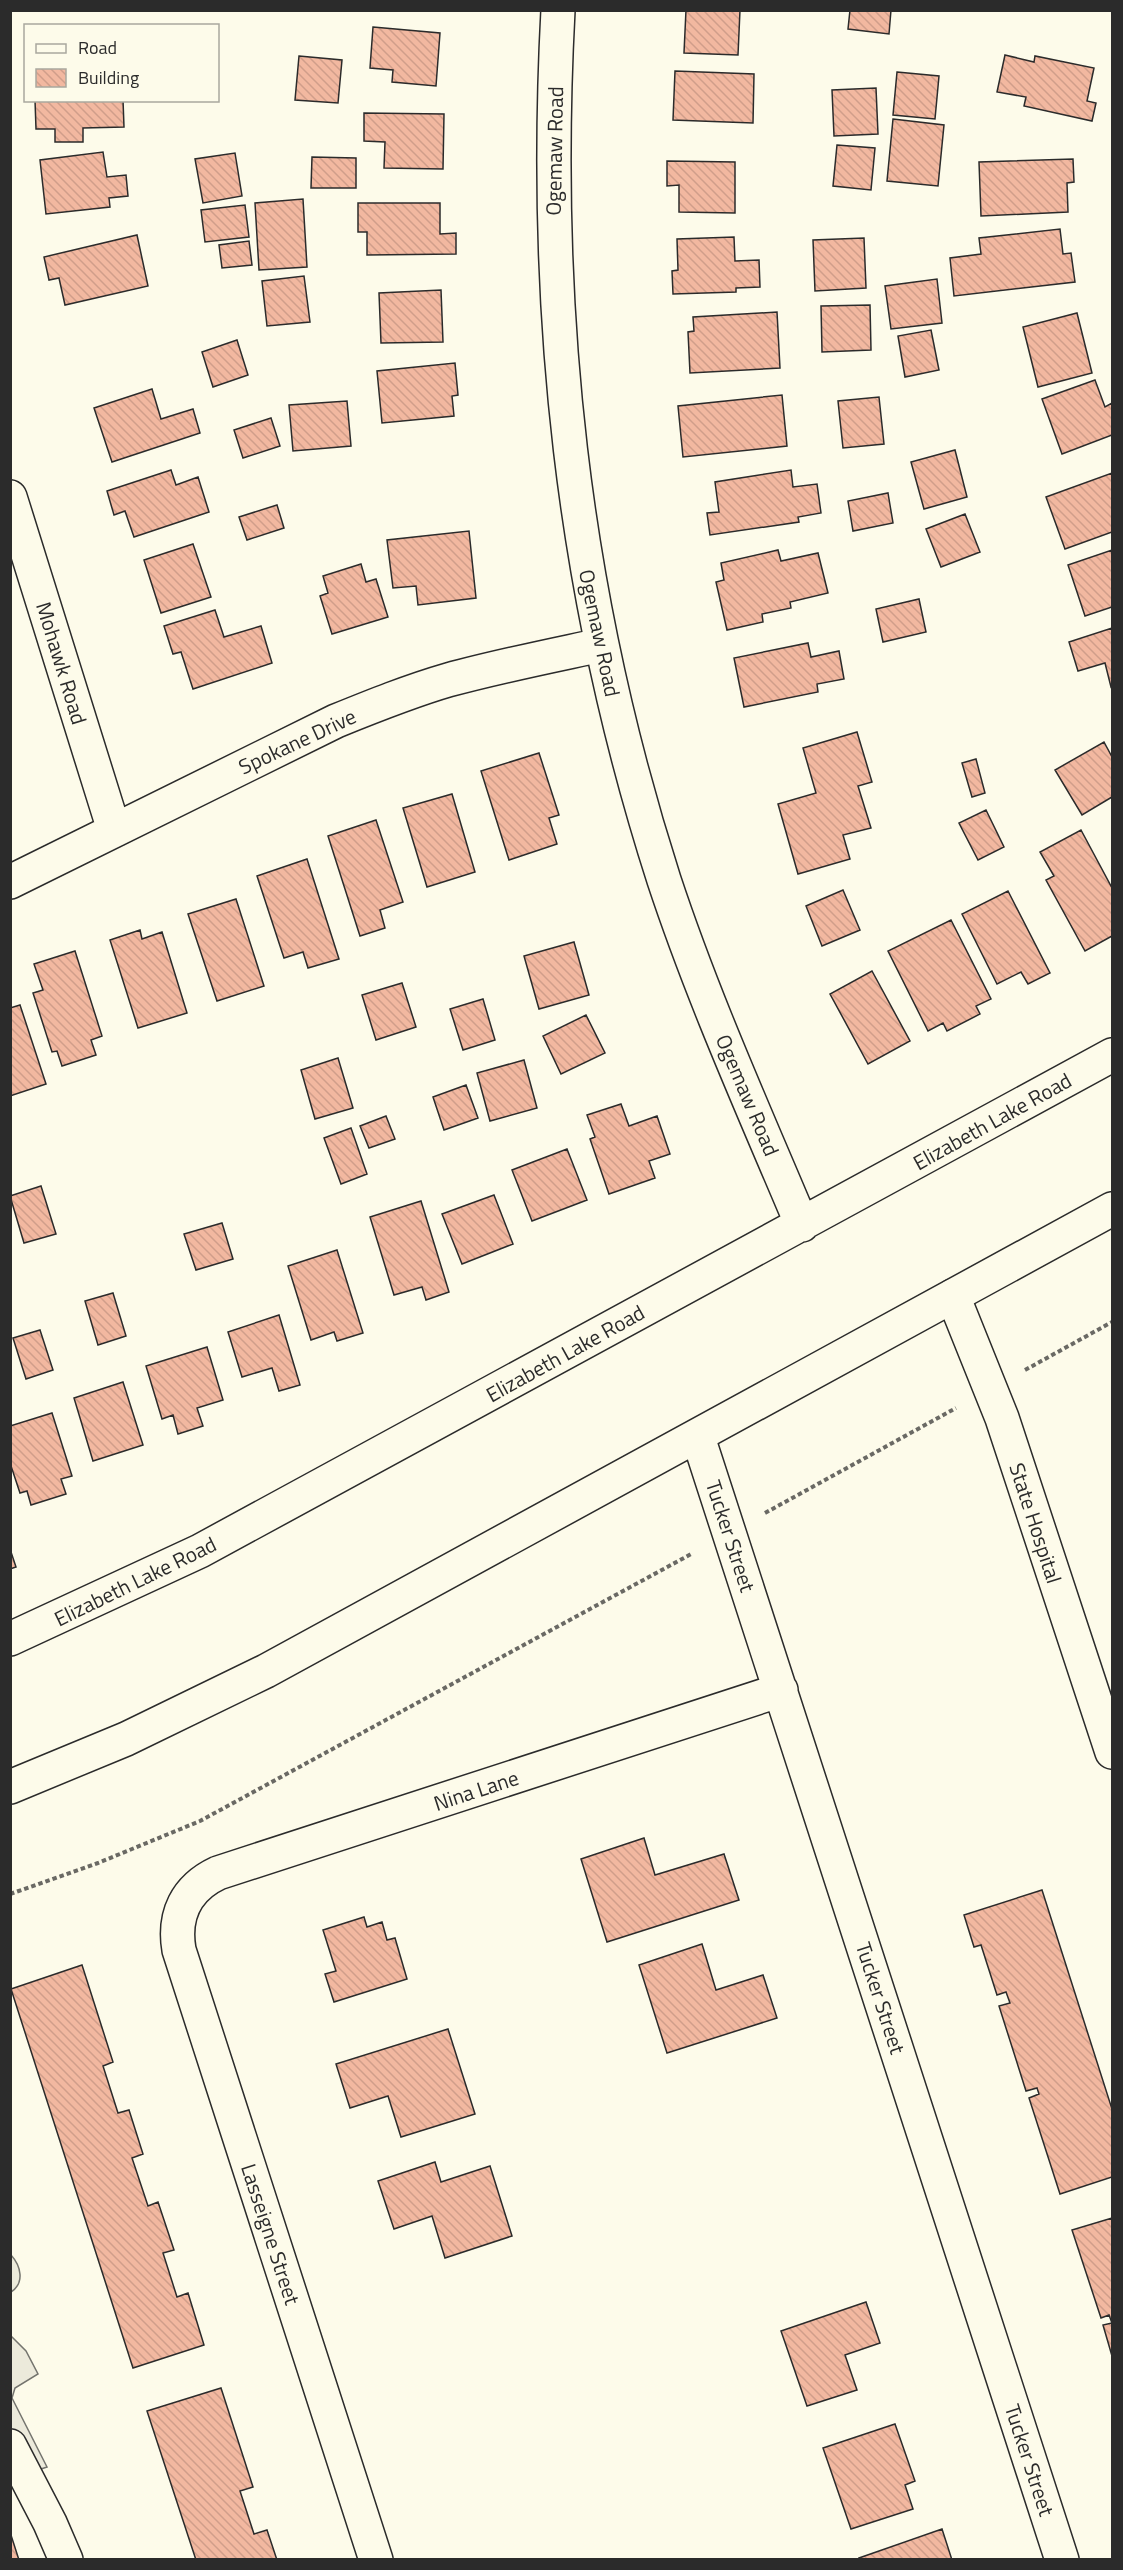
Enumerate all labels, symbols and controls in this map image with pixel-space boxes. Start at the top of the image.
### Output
legend [24,24,219,102]
text: Road [78,34,117,61]
text: Building [78,64,139,91]
street label: Ogemaw Road [537,86,571,216]
street label: Ogemaw Road [571,566,629,700]
street label: Mohawk Road [28,598,96,728]
street label: Spokane Drive [233,700,361,782]
street label: Ogemaw Road [708,1029,788,1161]
street label: Elizabeth Lake Road [907,1064,1077,1178]
street label: Elizabeth Lake Road [480,1296,650,1410]
street label: State Hospital [1001,1459,1071,1587]
street label: Tucker Street [698,1476,764,1597]
street label: Elizabeth Lake Road [48,1528,222,1634]
street label: Nina Lane [429,1761,523,1819]
street label: Tucker Street [848,1938,914,2059]
street label: Lasseigne Street [233,2159,309,2309]
street label: Tucker Street [997,2400,1063,2521]

